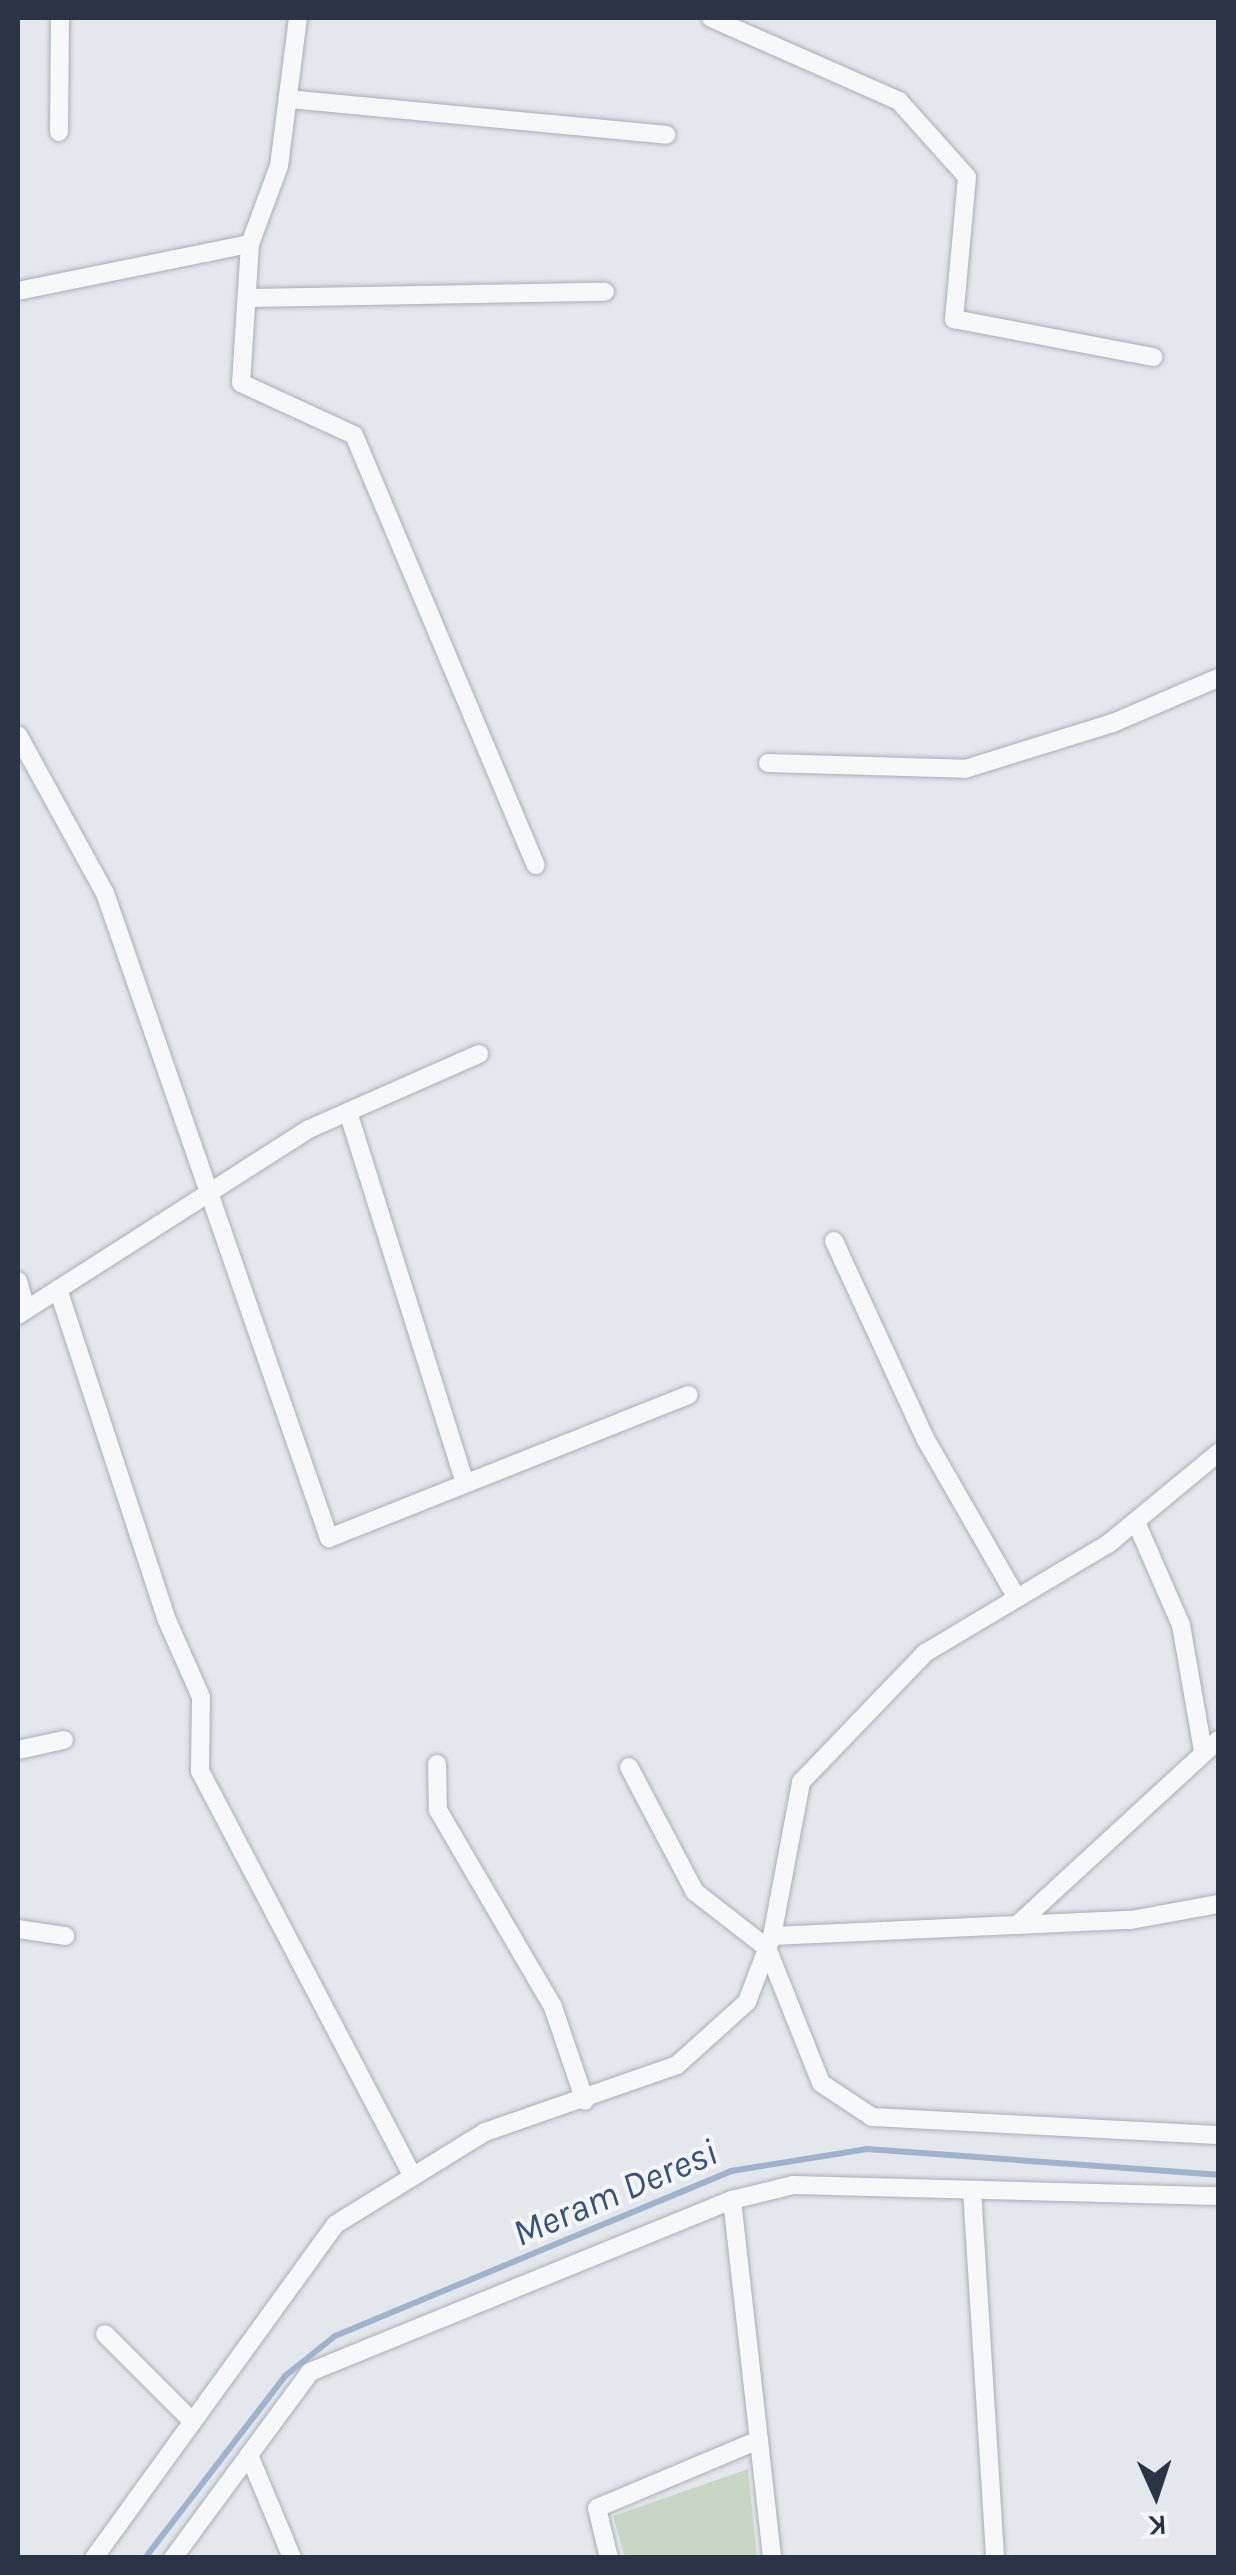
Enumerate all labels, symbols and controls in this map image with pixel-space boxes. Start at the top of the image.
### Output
water label: Meram Deresi [506,2129,724,2257]
north arrow [1106,2445,1206,2545]
text: K [1148,2509,1168,2542]

